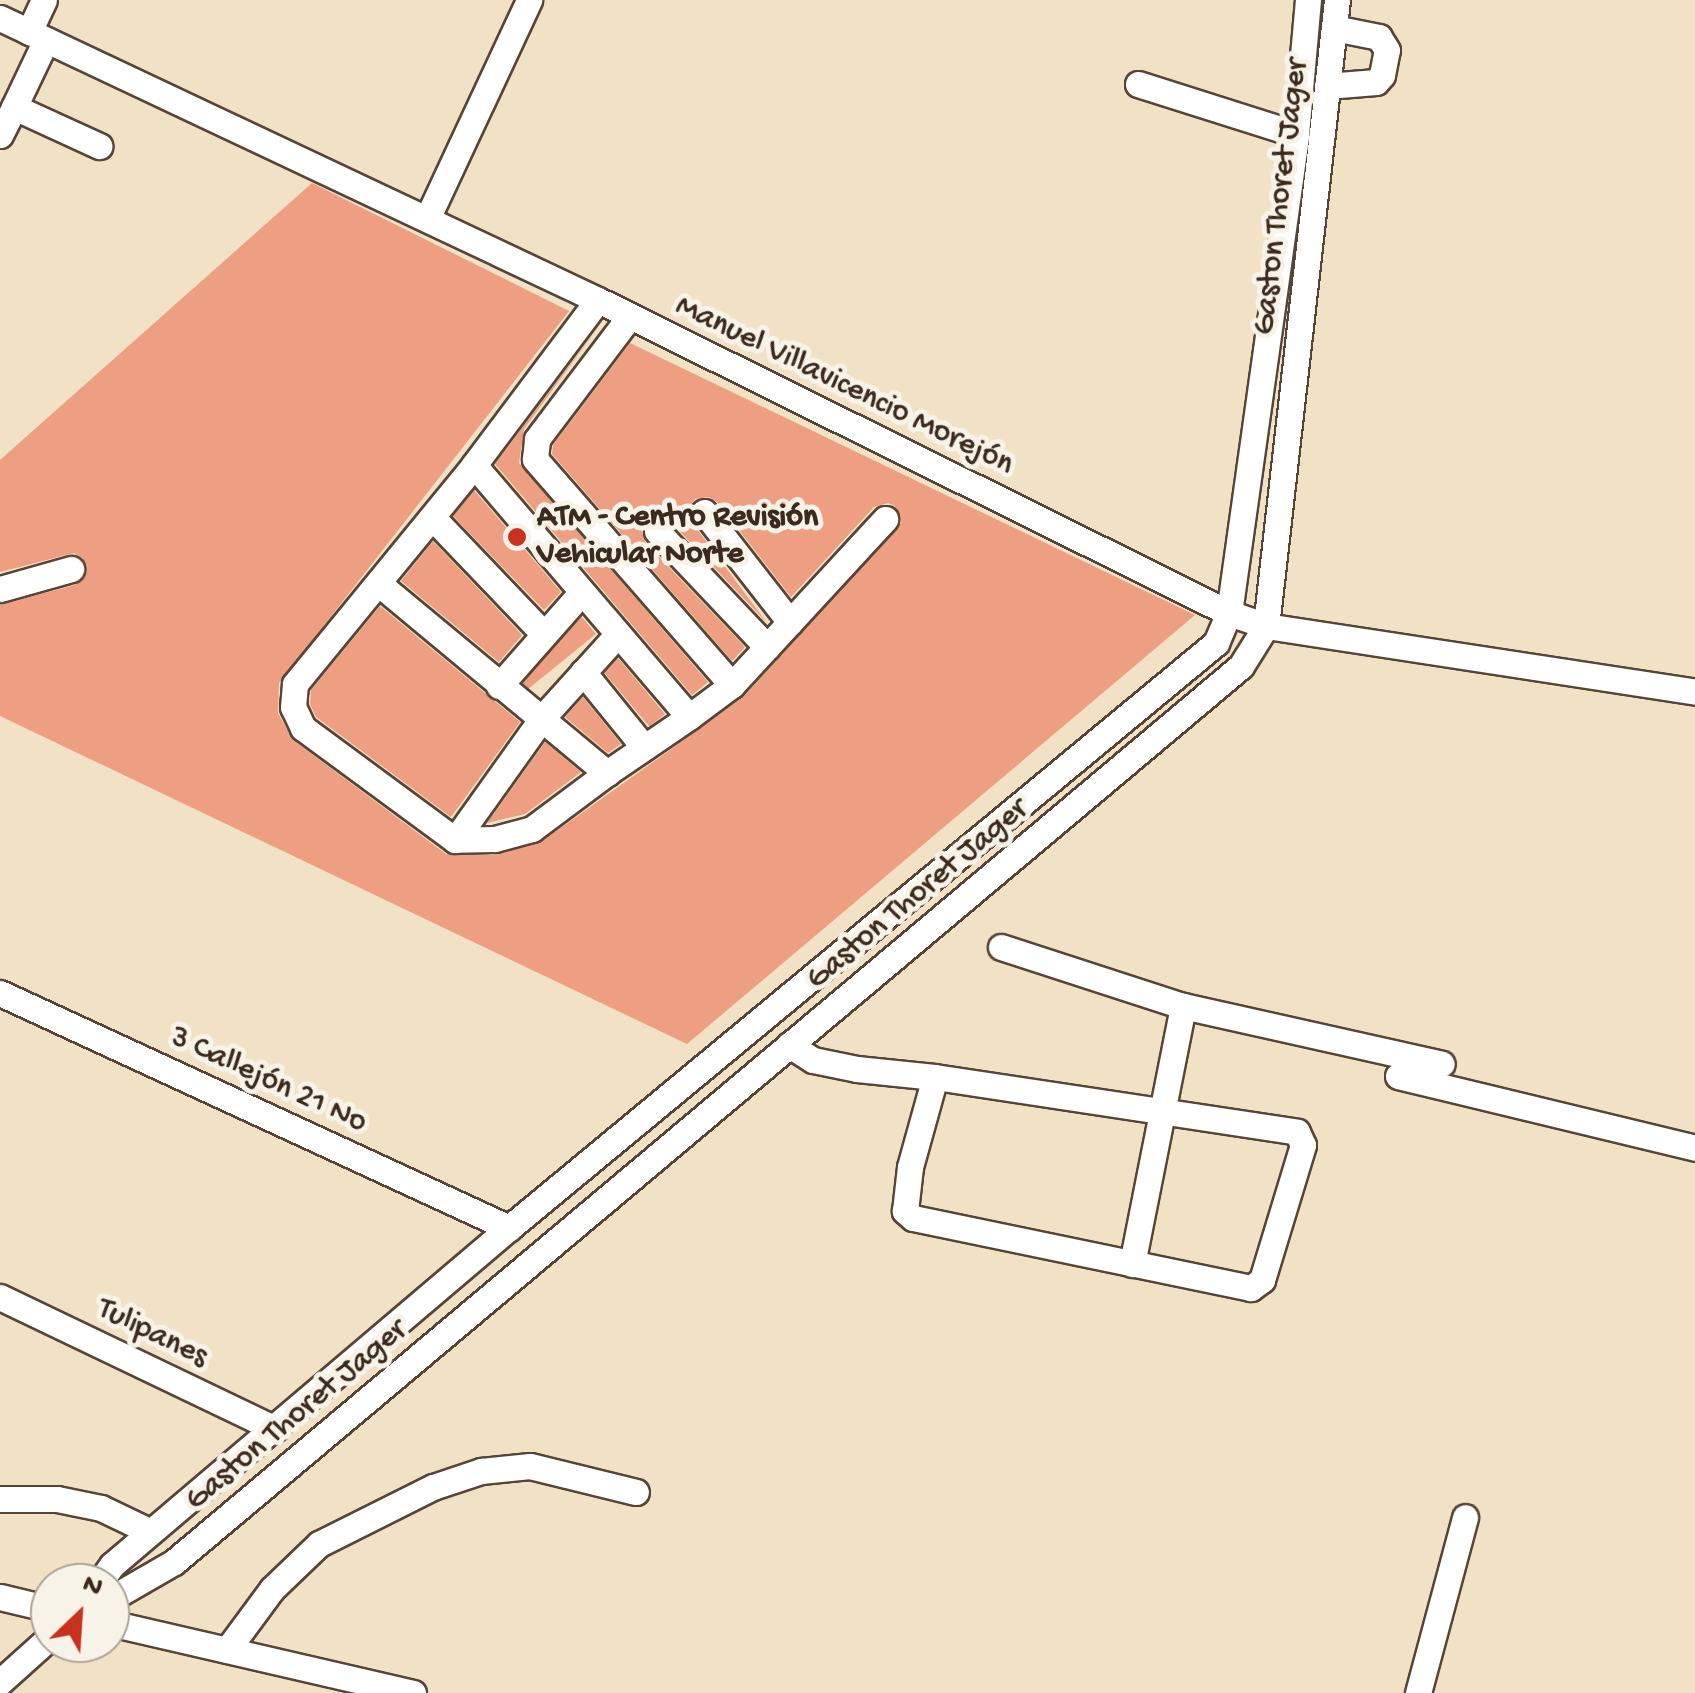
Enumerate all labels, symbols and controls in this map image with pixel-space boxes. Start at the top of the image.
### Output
street label: Gaston Thoret Jager [1246,57,1318,337]
street label: Manuel Villavicencio Morejón [669,287,1019,485]
place label: ATM - Centro Revisión Vehicular Norte [537,500,818,575]
marker: ATM - Centro Revisión Vehicular Norte [506,526,528,548]
street label: Gaston Thoret Jager [799,791,1037,999]
street label: 3 Callejón 21 No [164,1019,372,1143]
street label: Tulipanes [90,1291,214,1377]
street label: Gaston Thoret Jager [178,1312,416,1520]
north arrow [30,1563,130,1663]
text: N [77,1568,107,1606]

